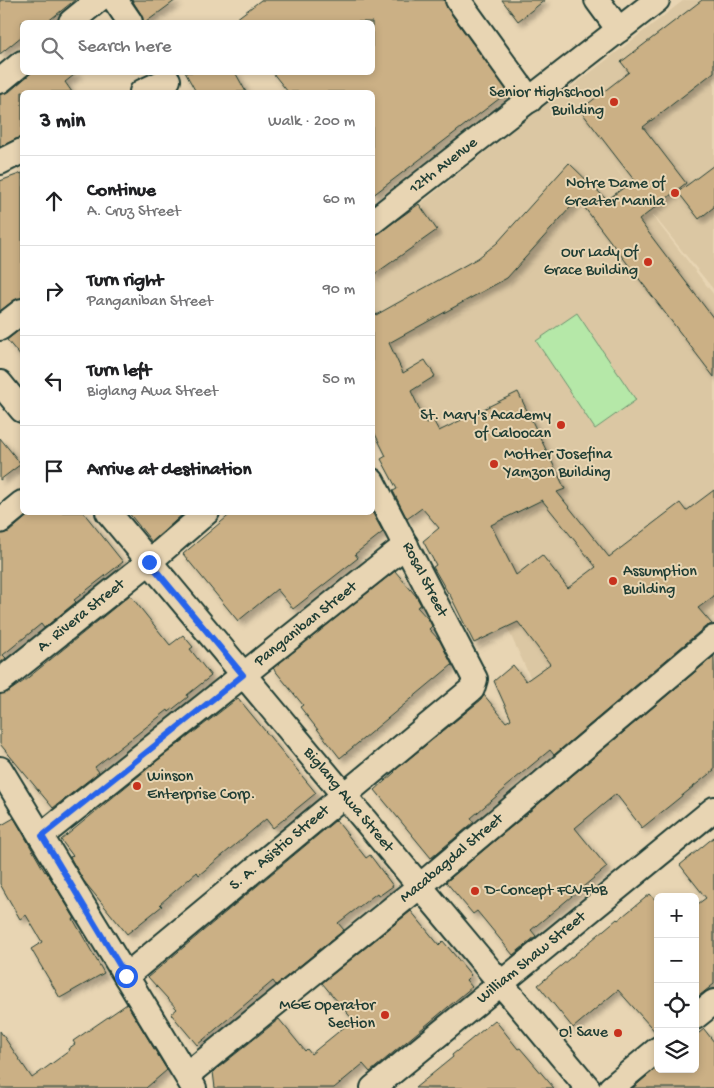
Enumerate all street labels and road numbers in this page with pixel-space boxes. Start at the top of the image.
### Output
street label: 12th Avenue [405,133,482,199]
street label: Rosal Street [397,539,452,622]
street label: A. Rivera Street [34,575,130,657]
street label: Panganiban Street [250,577,362,672]
street label: Biglang Awa Street [298,743,398,858]
street label: S. A. Asistio Street [226,800,335,895]
street label: Macabagdal Street [397,809,509,908]
street label: William Shaw Street [473,907,591,1008]

